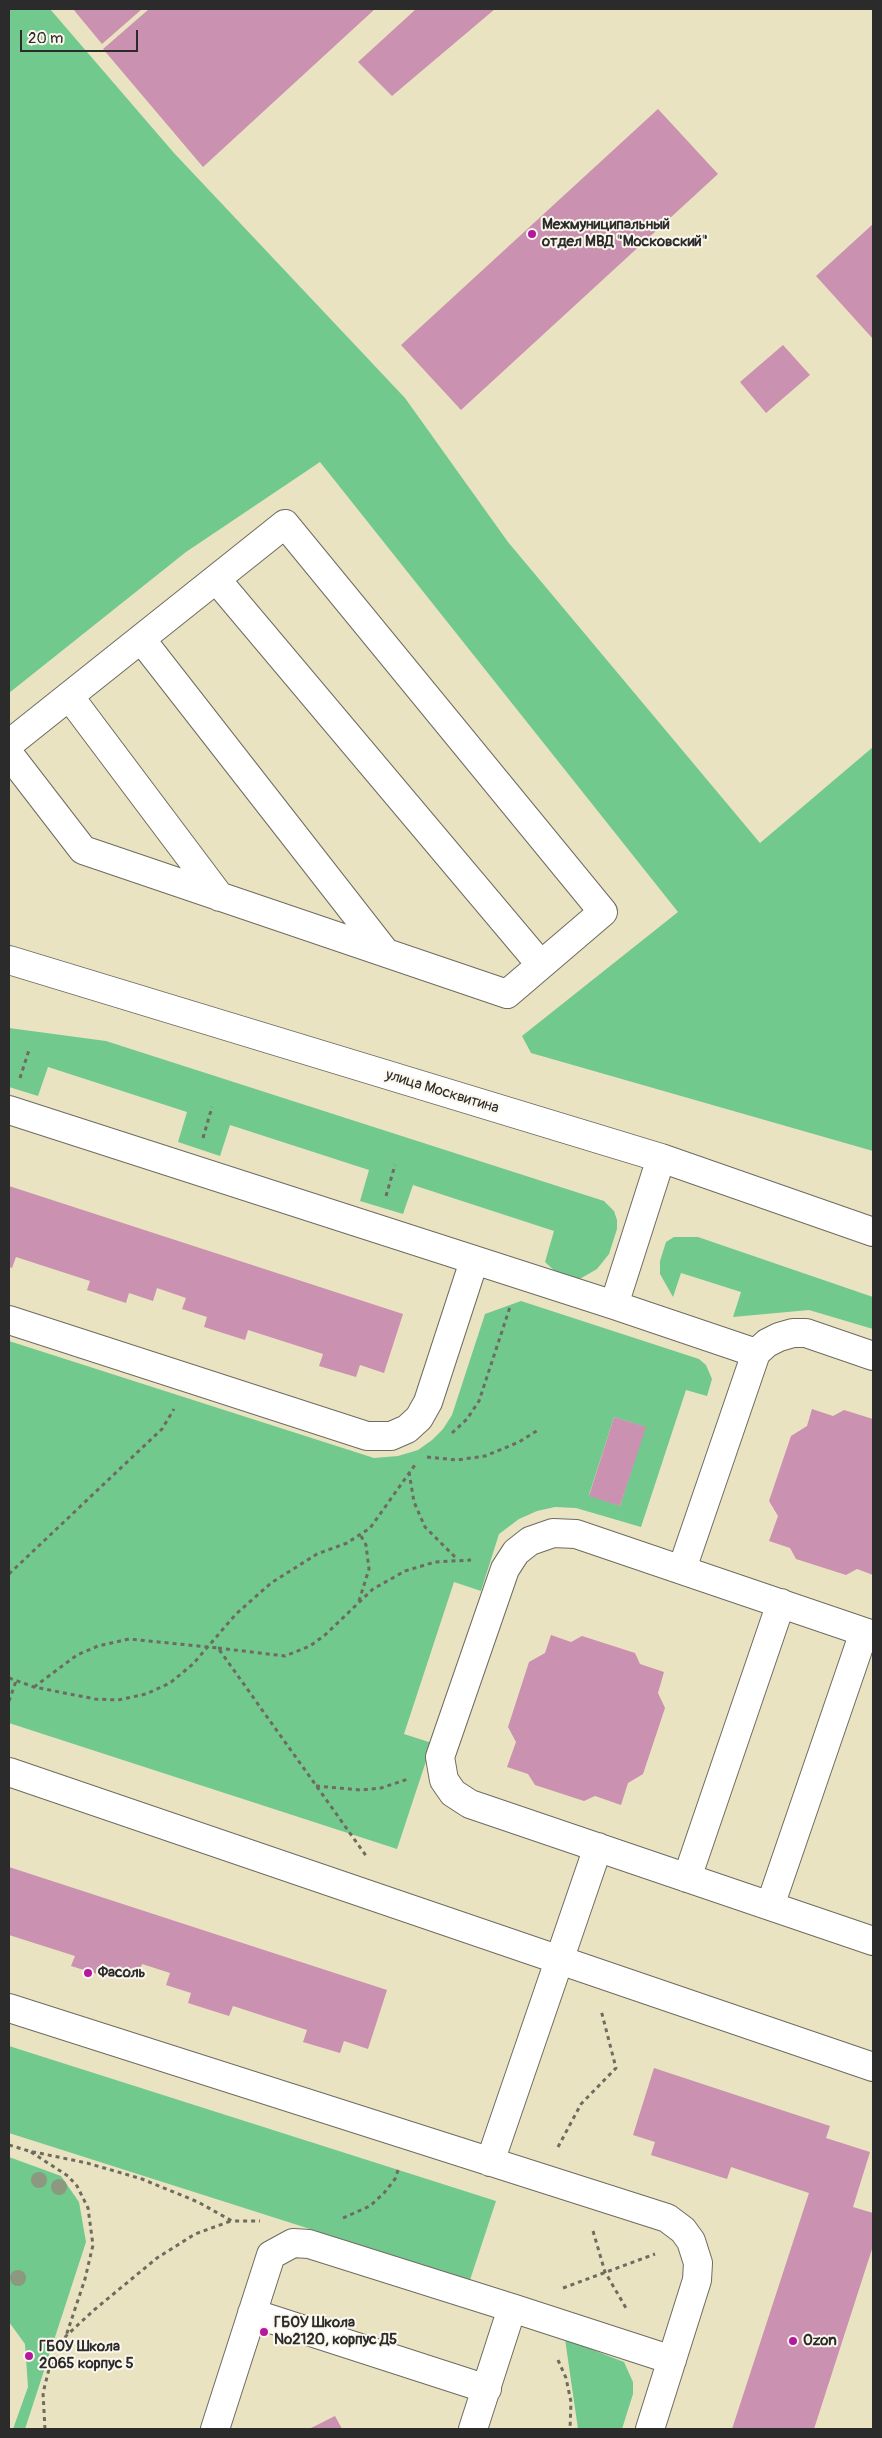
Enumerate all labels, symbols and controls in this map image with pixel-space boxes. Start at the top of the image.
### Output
scale bar [22,20,140,52]
text: 20 m [28,29,63,48]
place label: Межмуниципальный отдел МВД "Московский" [542,216,708,251]
marker: Межмуниципальный отдел МВД "Московский" [526,228,538,240]
street label: улица Москвитина [383,1066,501,1118]
place label: Фасоль [98,1964,145,1982]
marker: Фасоль [82,1967,94,1979]
place label: ГБОУ Школа №2120, корпус Д5 [274,2314,397,2349]
marker: ГБОУ Школа №2120, корпус Д5 [258,2326,270,2338]
place label: Ozon [803,2332,837,2350]
marker: Ozon [787,2335,799,2347]
place label: ГБОУ Школа 2065 корпус 5 [39,2338,134,2373]
marker: ГБОУ Школа 2065 корпус 5 [23,2350,35,2362]

